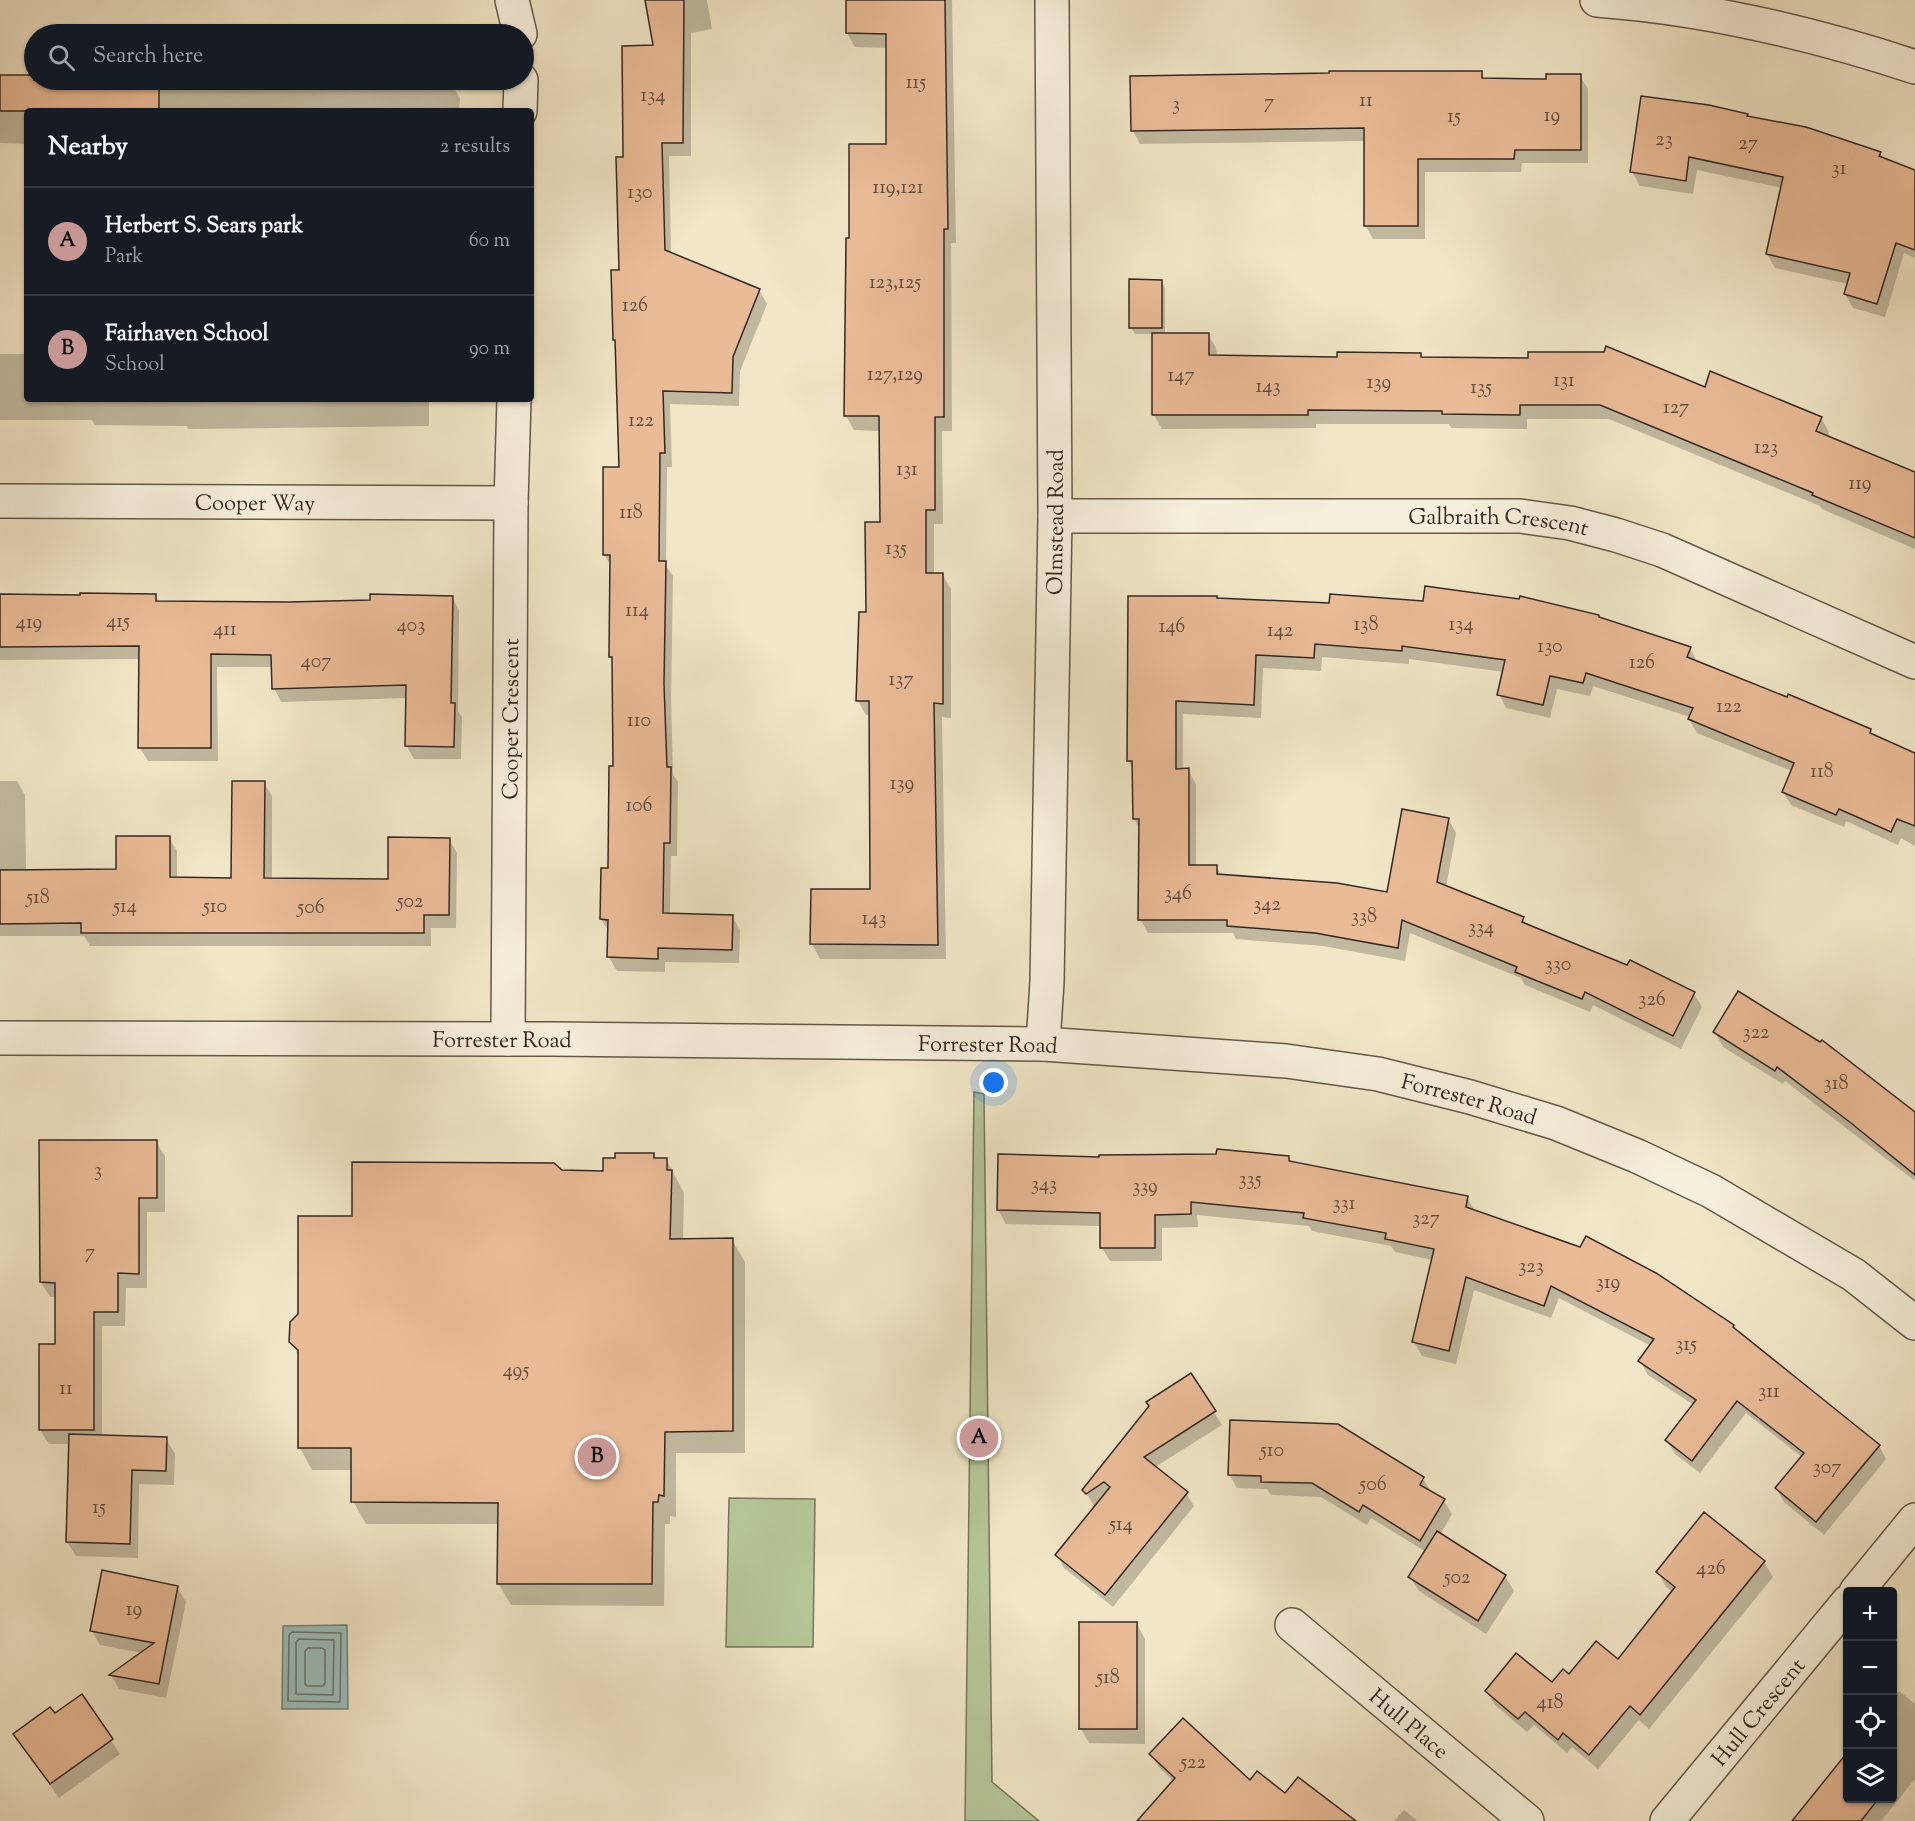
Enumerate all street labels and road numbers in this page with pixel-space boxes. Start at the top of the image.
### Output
street label: Olmstead Road [1041,449,1074,596]
street label: Cooper Way [195,489,315,521]
street label: Galbraith Crescent [1408,503,1592,546]
street label: Cooper Crescent [496,638,529,800]
street label: Forrester Road [432,1026,572,1058]
street label: Forrester Road [918,1030,1059,1064]
street label: Forrester Road [1397,1067,1540,1135]
street label: Hull Crescent [1705,1652,1815,1775]
street label: Hull Place [1361,1682,1455,1768]

